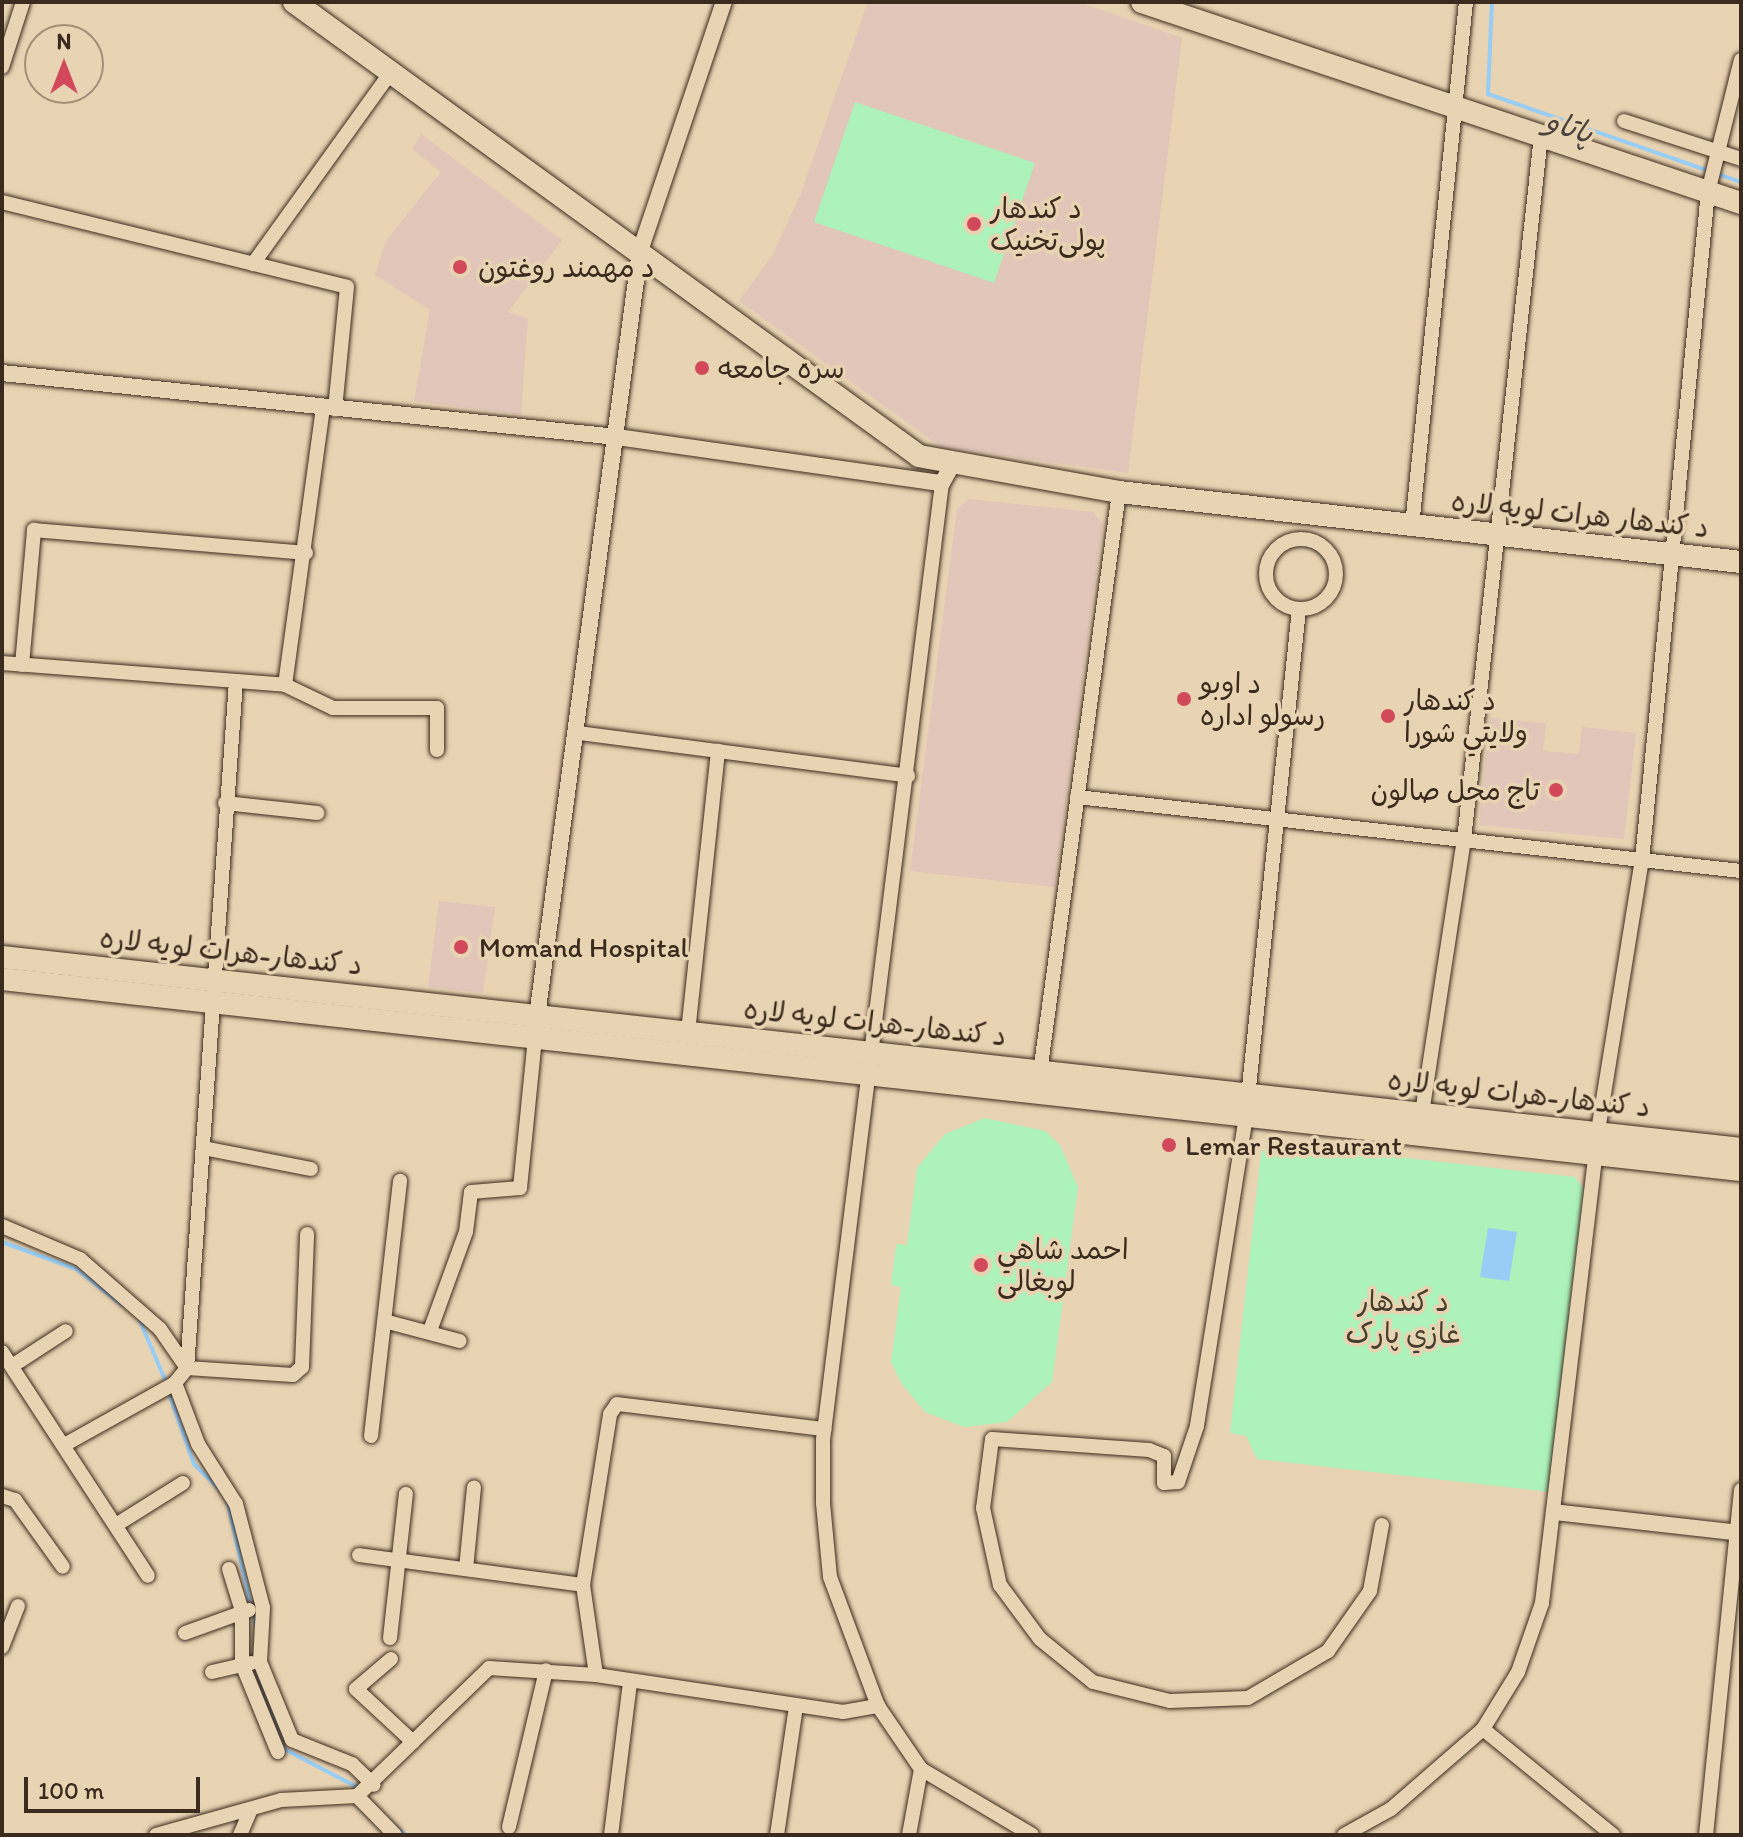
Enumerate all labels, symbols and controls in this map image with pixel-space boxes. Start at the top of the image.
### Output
north arrow [24,24,104,104]
text: N [57,28,71,55]
water label: پاتاو [1541,103,1597,151]
place label: د کندهار پولی‌تخنیک [990,191,1106,257]
marker: د کندهار پولی‌تخنیک [965,215,983,233]
place label: د مهمند روغتون [478,250,654,284]
marker: د مهمند روغتون [449,256,471,278]
place label: سره جامعه [718,351,845,385]
marker: سره جامعه [693,359,711,377]
street label: د کندهار هرات لویه لاره [1450,484,1710,544]
place label: د اوبو رسولو اداره [1200,666,1325,732]
place label: د کندهار ولايتي شورا [1404,683,1528,749]
marker: د اوبو رسولو اداره [1175,690,1193,708]
marker: د کندهار ولايتي شورا [1379,707,1397,725]
place label: تاج محل صالون [1371,773,1540,807]
marker: تاج محل صالون [1547,781,1565,799]
street label: د کندهار-هرات لويه لاره [98,921,364,981]
place label: Momand Hospital [479,930,689,964]
marker: Momand Hospital [450,936,472,958]
street label: د کندهار-هرات لويه لاره [742,992,1008,1052]
street label: د کندهار-هرات لويه لاره [1386,1063,1652,1123]
place label: Lemar Restaurant [1185,1128,1401,1162]
marker: Lemar Restaurant [1160,1136,1178,1154]
place label: احمد شاهي لوبغالی [997,1232,1129,1298]
marker: احمد شاهي لوبغالی [972,1256,990,1274]
park label: د کندهار غازي پارک [1345,1284,1461,1350]
scale bar [28,1761,204,1811]
text: 100 m [38,1776,104,1805]

